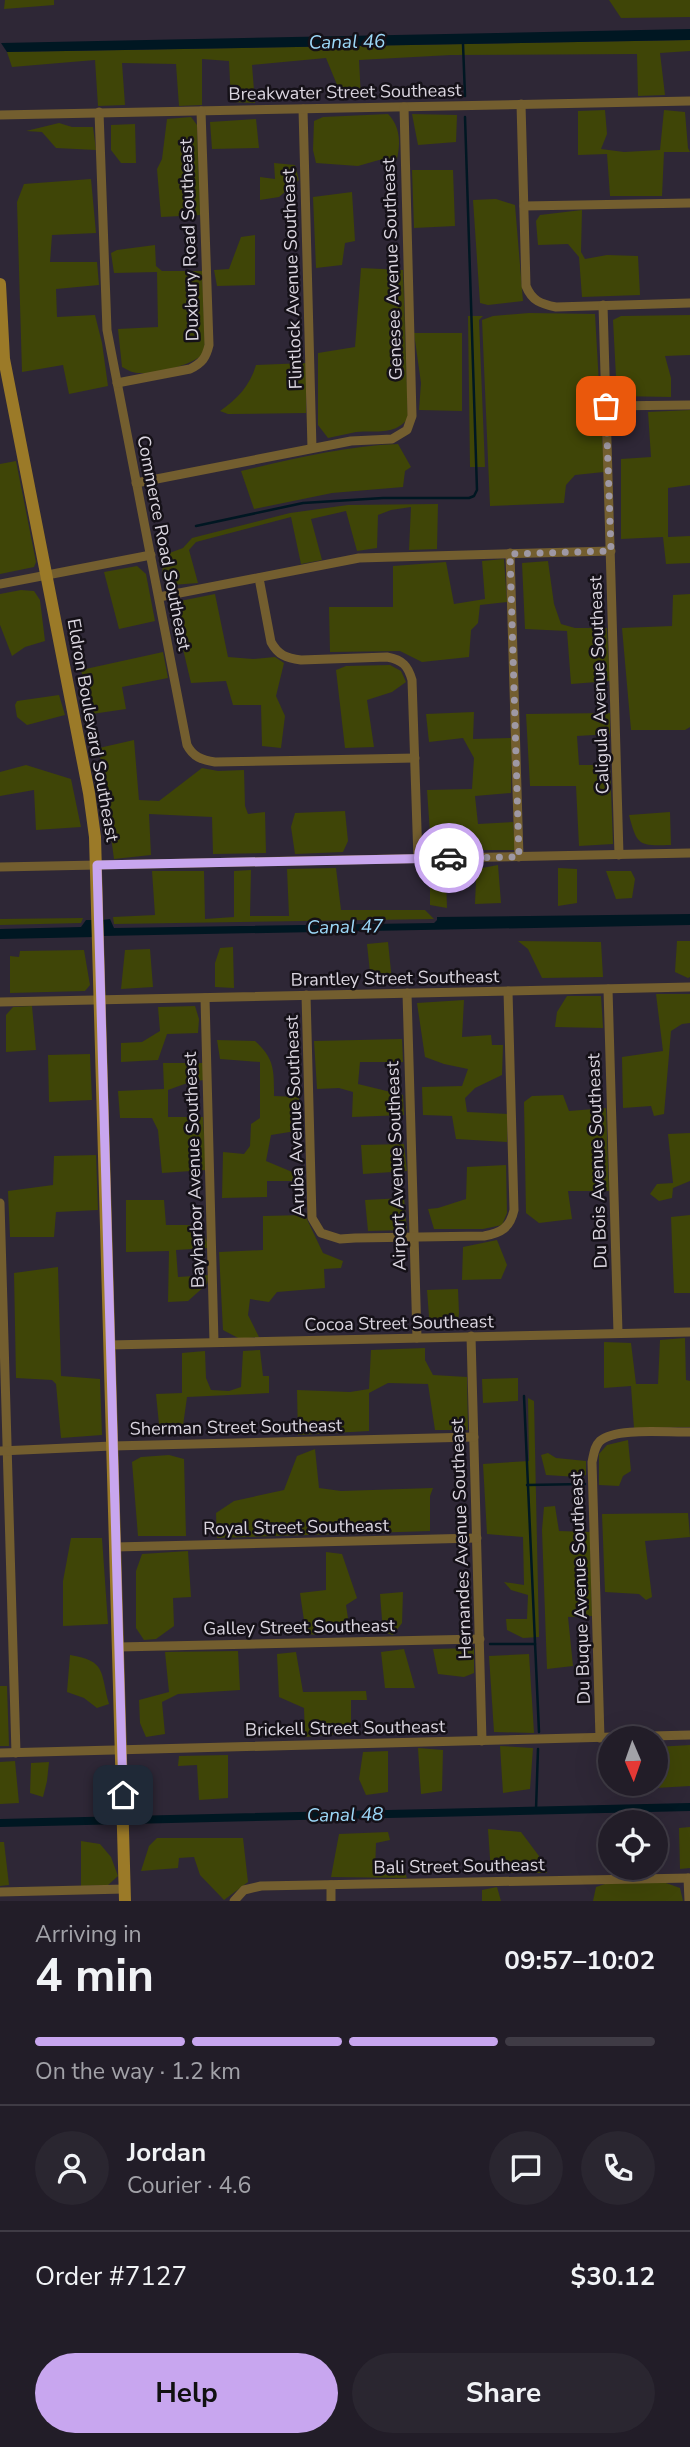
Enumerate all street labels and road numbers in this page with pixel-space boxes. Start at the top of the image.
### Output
street label: Breakwater Street Southeast [228,78,462,106]
street label: Duxbury Road Southeast [173,138,205,342]
street label: Genesee Avenue Southeast [376,157,408,381]
street label: Flintlock Avenue Southeast [276,168,308,390]
street label: Commerce Road Southeast [131,433,197,653]
street label: Caligula Avenue Southeast [583,575,615,795]
street label: Eldron Boulevard Southeast [62,617,125,844]
street label: Brantley Street Southeast [291,964,500,992]
street label: Aruba Avenue Southeast [279,1014,311,1217]
street label: Bayharbor Avenue Southeast [178,1051,210,1288]
street label: Du Bois Avenue Southeast [581,1052,613,1269]
street label: Airport Avenue Southeast [380,1060,412,1271]
street label: Cocoa Street Southeast [304,1309,495,1337]
street label: Sherman Street Southeast [130,1413,343,1441]
street label: Hernandes Avenue Southeast [445,1418,477,1660]
street label: Du Buque Avenue Southeast [564,1471,596,1705]
street label: Royal Street Southeast [203,1513,390,1541]
street label: Galley Street Southeast [203,1613,396,1641]
street label: Brickell Street Southeast [245,1714,446,1742]
street label: Bali Street Southeast [373,1852,546,1879]

